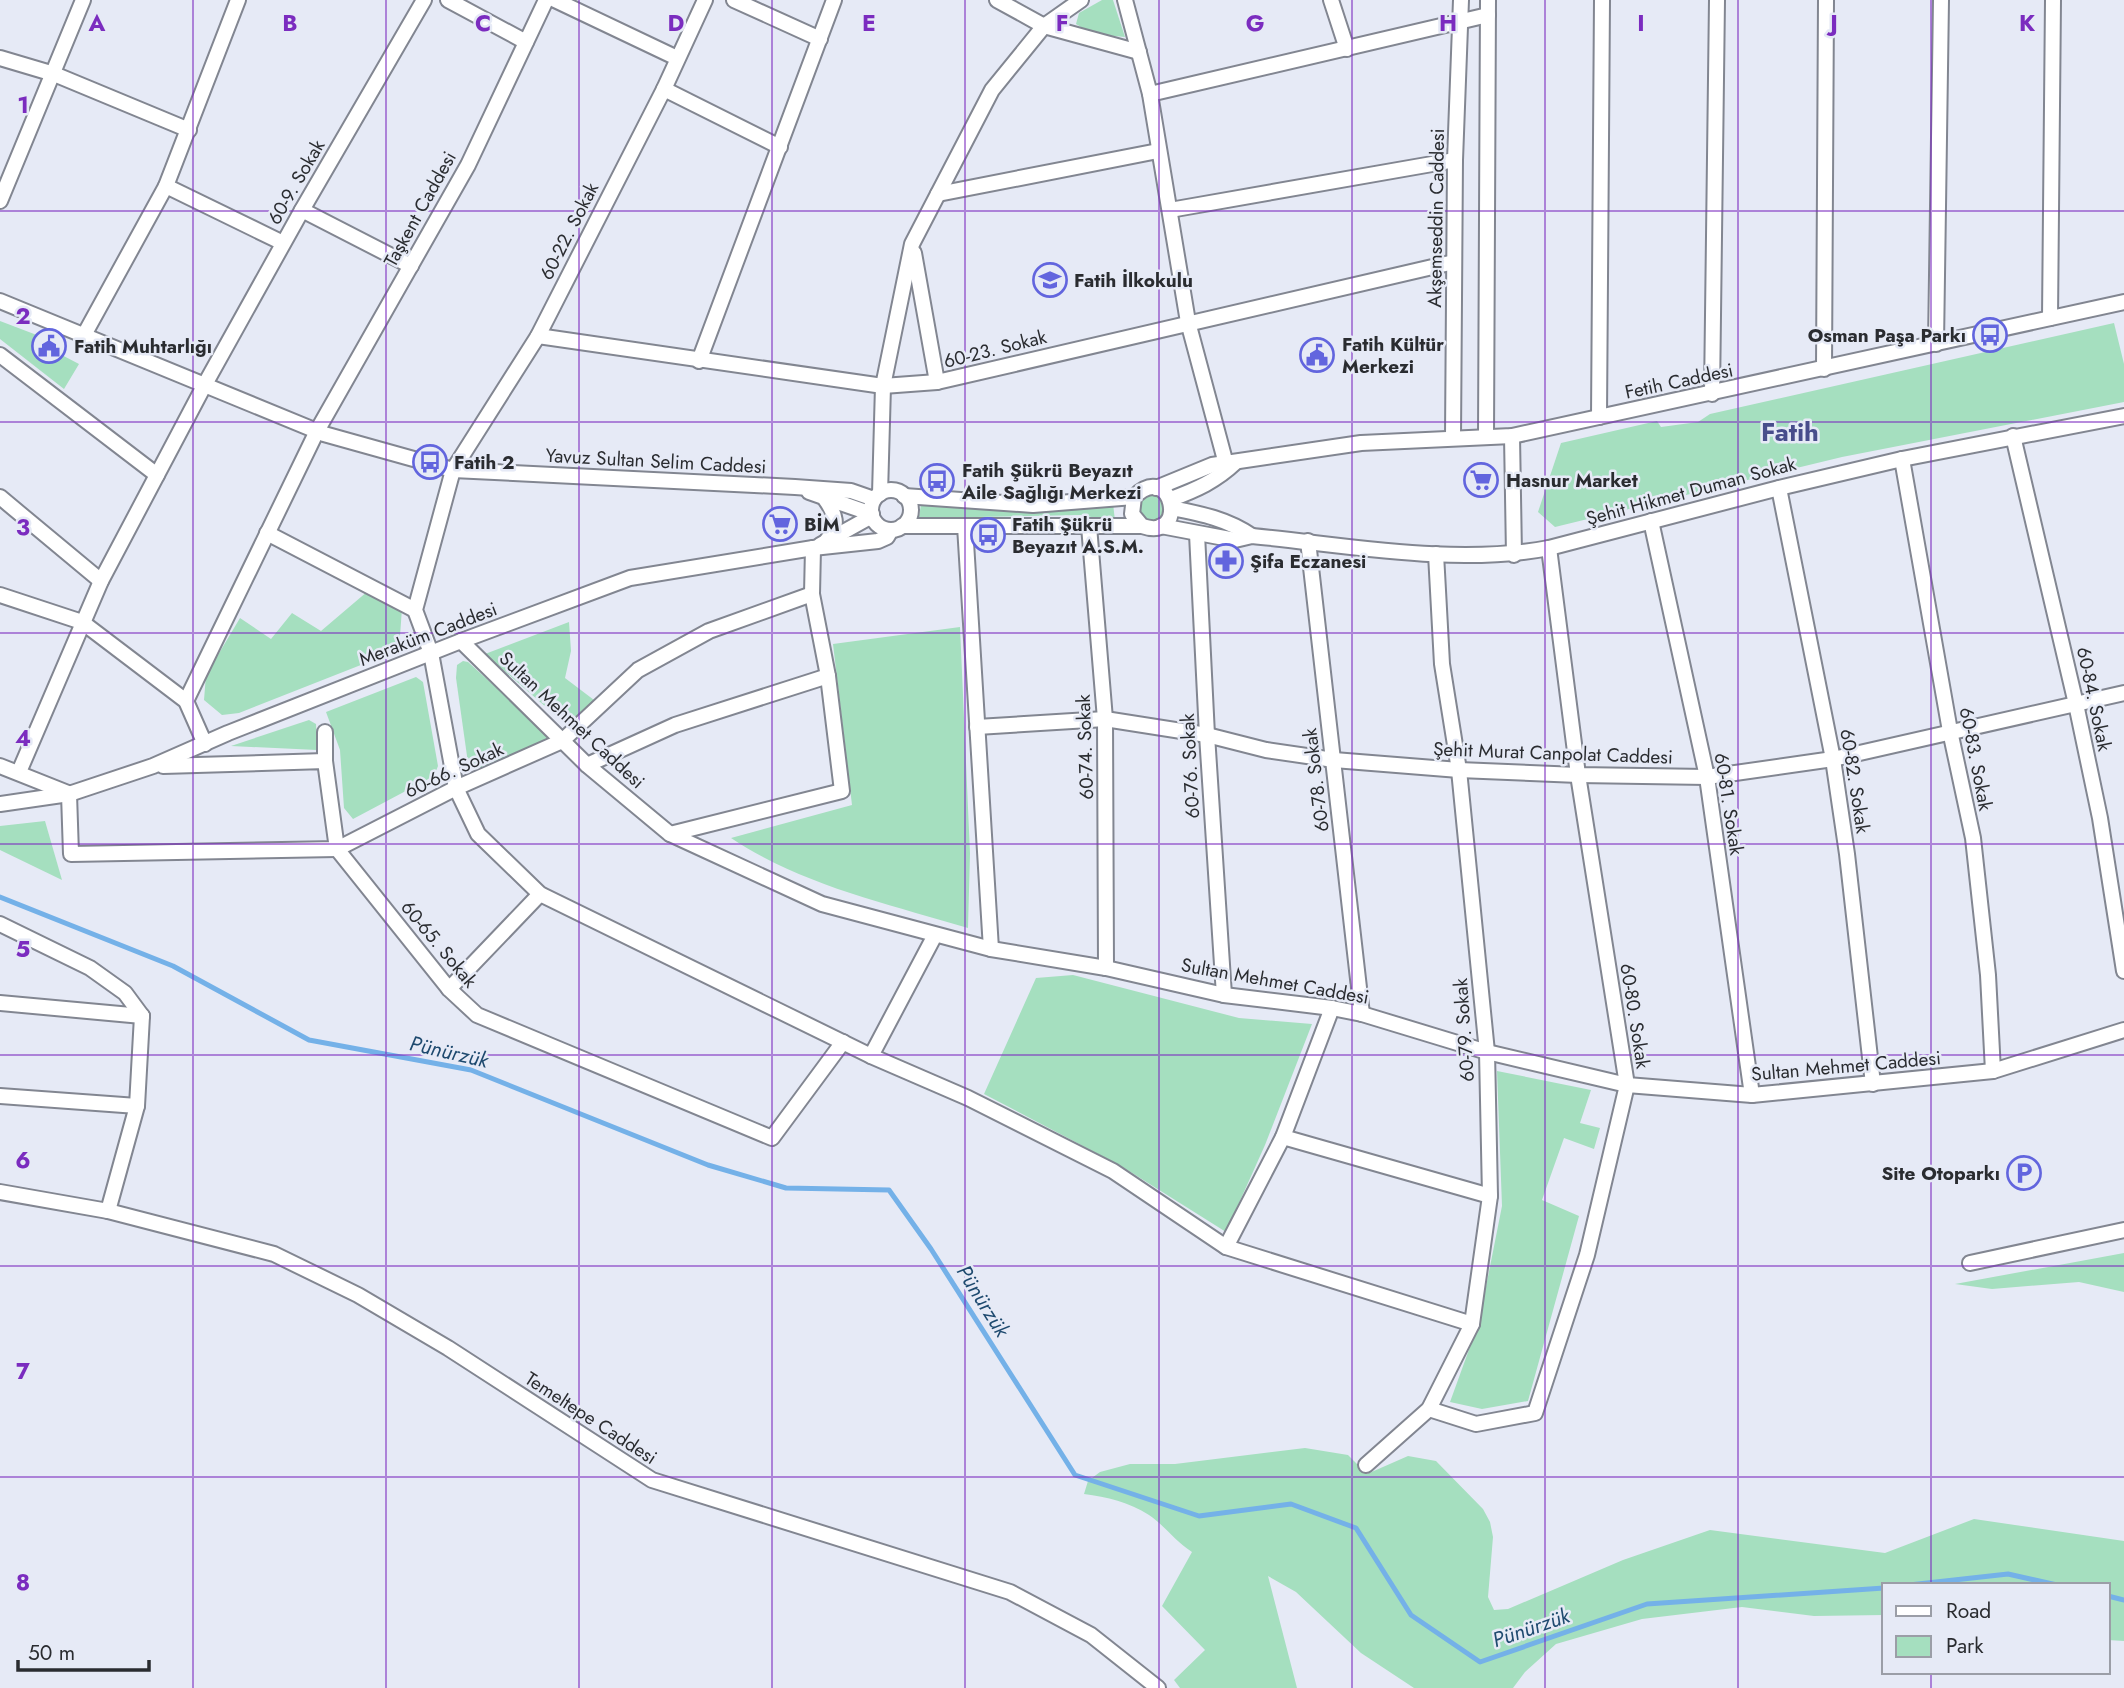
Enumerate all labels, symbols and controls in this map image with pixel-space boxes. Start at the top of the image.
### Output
text: A [88,6,106,40]
text: B [282,6,298,40]
text: C [475,6,491,40]
text: D [668,6,685,40]
text: E [862,6,876,40]
text: F [1056,6,1068,40]
text: G [1246,6,1264,40]
text: H [1439,6,1457,40]
text: I [1637,6,1645,40]
text: J [1826,6,1838,40]
text: K [2019,6,2036,40]
text: 1 [17,88,29,122]
street label: Akşemseddin Caddesi [1421,128,1451,308]
street label: 60-9. Sokak [261,134,332,229]
street label: Taşkent Caddesi [377,146,463,272]
street label: 60-22. Sokak [533,177,605,284]
school or university icon: Fatih İlkokulu [1031,261,1069,299]
place label: Fatih İlkokulu [1074,267,1193,294]
text: 2 [15,299,31,333]
bus stop icon: Osman Paşa Parkı [1971,316,2009,354]
place label: Osman Paşa Parkı [1808,322,1966,349]
street label: 60-23. Sokak [941,323,1050,375]
public building icon: Fatih Muhtarlığı [30,327,68,365]
place label: Fatih Kültür Merkezi [1342,331,1444,380]
place label: Fatih Muhtarlığı [74,333,212,360]
public building icon: Fatih Kültür Merkezi [1298,336,1336,374]
street label: Fetih Caddesi [1622,356,1736,406]
district label: Fatih [1761,413,1819,451]
street label: Yavuz Sultan Selim Caddesi [545,442,767,480]
bus stop icon: Fatih 2 [411,443,449,481]
place label: Fatih 2 [454,449,514,476]
street label: Şehit Hikmet Duman Sokak [1583,450,1800,532]
place label: Fatih Şükrü Beyazıt Aile Sağlığı Merkezi [961,457,1142,506]
supermarket icon: Hasnur Market [1462,461,1500,499]
bus stop icon: Fatih Şükrü Beyazıt Aile Sağlığı Merkezi [918,462,956,500]
place label: Hasnur Market [1506,467,1638,494]
supermarket icon: BİM [761,505,799,543]
text: 3 [16,510,30,544]
place label: BİM [804,511,840,538]
place label: Fatih Şükrü Beyazıt A.S.M. [1012,511,1144,560]
bus stop icon: Fatih Şükrü Beyazıt A.S.M. [969,516,1007,554]
pharmacy icon: Şifa Eczanesi [1207,542,1245,580]
place label: Şifa Eczanesi [1250,548,1366,575]
street label: Meraküm Caddesi [355,595,501,673]
street label: 60-84. Sokak [2070,644,2118,754]
street label: Sultan Mehmet Caddesi [493,645,651,795]
street label: 60-74. Sokak [1070,693,1100,800]
street label: 60-83. Sokak [1953,705,1999,814]
street label: 60-76. Sokak [1174,712,1206,819]
text: 4 [15,721,31,755]
street label: 60-78. Sokak [1296,726,1336,833]
street label: 60-82. Sokak [1833,727,1877,836]
street label: 60-66. Sokak [400,735,508,805]
street label: Şehit Murat Canpolat Caddesi [1433,735,1673,771]
street label: 60-81. Sokak [1708,751,1751,858]
street label: 60-65. Sokak [395,895,484,994]
text: 5 [16,932,30,966]
street label: Sultan Mehmet Caddesi [1179,951,1371,1011]
street label: 60-80. Sokak [1613,961,1657,1071]
street label: 60-79. Sokak [1447,977,1481,1083]
water label: Pünürzük [407,1028,492,1076]
street label: Sultan Mehmet Caddesi [1750,1044,1942,1088]
text: 6 [15,1143,31,1177]
parking icon: Site Otoparkı [2005,1154,2043,1192]
place label: Site Otoparkı [1881,1160,2000,1187]
water label: Pünürzük [949,1259,1017,1344]
text: 7 [16,1354,30,1388]
street label: Temeltepe Caddesi [520,1365,662,1471]
text: 8 [16,1565,30,1599]
legend [1882,1583,2110,1674]
text: Road [1946,1596,1991,1626]
water label: Pünürzük [1488,1600,1575,1655]
scale bar [18,1628,149,1672]
text: Park [1946,1631,1984,1661]
text: 50 m [28,1638,75,1668]

